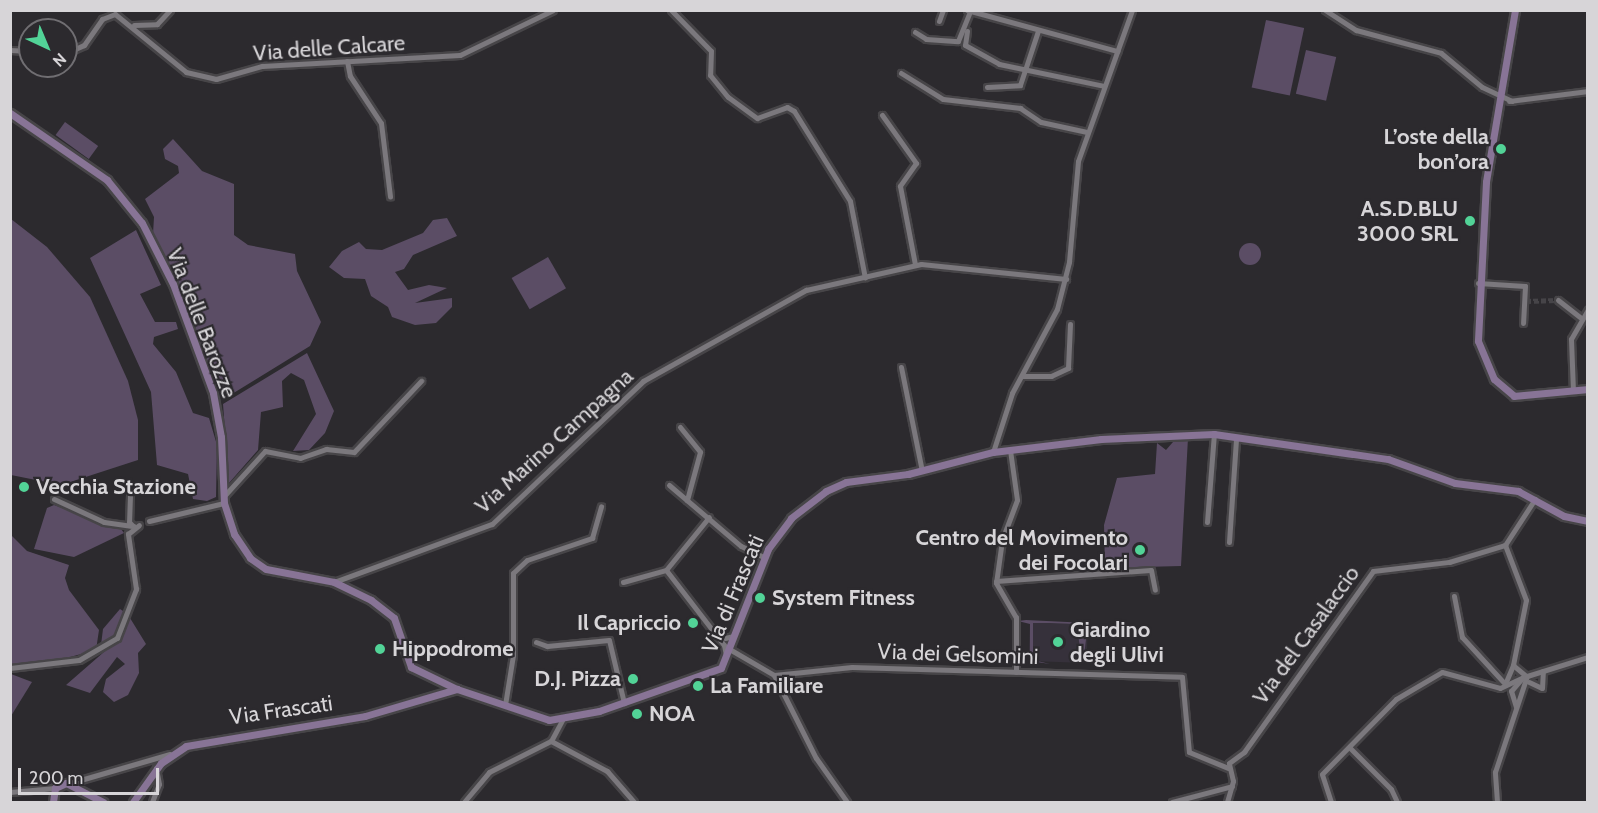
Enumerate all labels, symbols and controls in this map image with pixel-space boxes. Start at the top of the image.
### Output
north arrow [18,18,78,78]
street label: Via delle Calcare [252,30,406,66]
text: N [49,49,70,71]
place label: L’oste della bon’ora [1384,123,1489,174]
marker: L’oste della bon’ora [1494,142,1508,156]
place label: A.S.D.BLU 3000 SRL [1357,195,1458,246]
marker: A.S.D.BLU 3000 SRL [1463,214,1477,228]
street label: Via delle Barozze [161,244,243,402]
street label: Via Marino Campagna [469,363,639,519]
place label: Vecchia Stazione [36,474,196,500]
marker: Vecchia Stazione [17,480,31,494]
place label: Centro del Movimento dei Focolari [916,524,1128,576]
street label: Via di Frascati [696,531,770,657]
marker: Centro del Movimento dei Focolari [1133,543,1147,557]
street label: Via del Casalaccio [1247,561,1365,709]
place label: System Fitness [772,585,915,611]
marker: System Fitness [753,591,767,605]
place label: Il Capriccio [577,610,681,636]
marker: Il Capriccio [686,616,700,630]
place label: Giardino degli Ulivi [1070,616,1164,668]
marker: Giardino degli Ulivi [1051,635,1065,649]
place label: Hippodrome [392,636,513,662]
street label: Via dei Gelsomini [877,638,1039,670]
marker: Hippodrome [373,642,387,656]
place label: D.J. Pizza [534,666,621,692]
marker: D.J. Pizza [626,672,640,686]
place label: La Familiare [710,673,823,699]
marker: La Familiare [691,679,705,693]
street label: Via Frascati [228,690,334,730]
place label: NOA [649,701,695,727]
marker: NOA [630,707,644,721]
scale bar [21,756,162,794]
text: 200 m [29,767,83,789]

